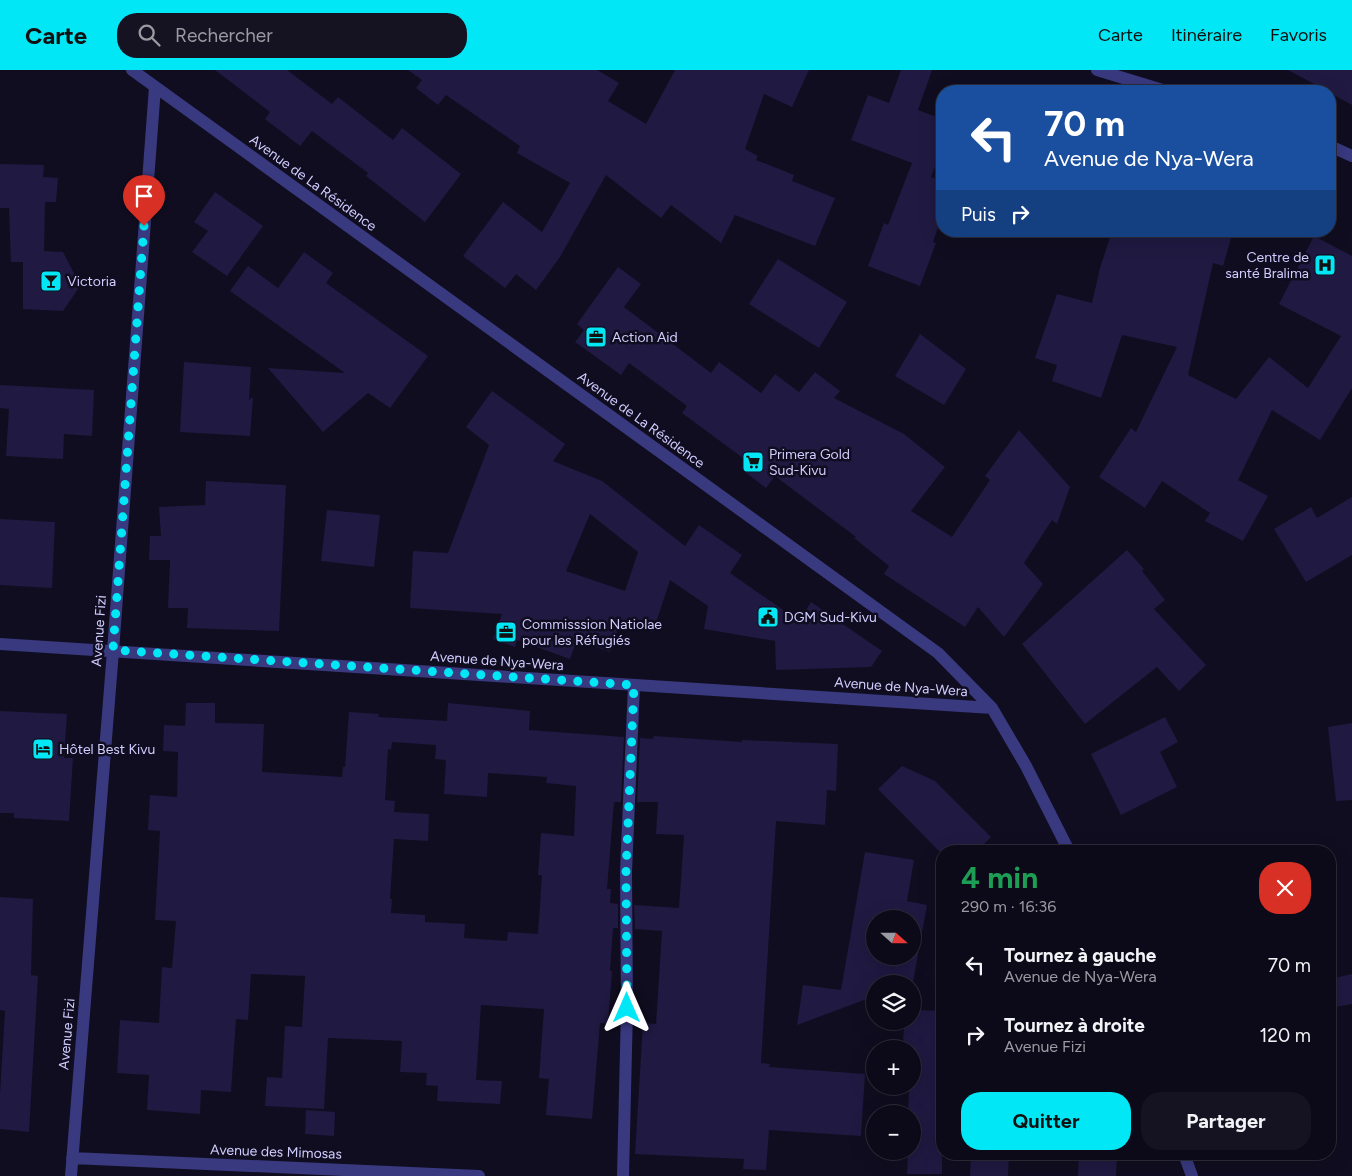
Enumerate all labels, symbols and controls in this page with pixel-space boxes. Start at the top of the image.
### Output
search box [117,13,467,58]
text: Carte [25,21,87,50]
icon: search [135,21,163,49]
text: Rechercher [175,24,273,47]
text: Carte [1098,24,1143,46]
text: Itinéraire [1171,24,1242,46]
text: Favoris [1270,24,1327,46]
text: 70 m [1044,103,1125,145]
icon: left [961,105,1026,170]
street label: Avenue de La Résidence [246,131,380,235]
text: Avenue de Nya-Wera [1044,145,1254,172]
pin [123,175,165,226]
icon: arrive [130,182,158,210]
icon: right [1006,200,1034,228]
text: Puis [961,203,996,226]
place label: Centre de santé Bralima [1225,249,1309,282]
hospital icon: Centre de santé Bralima [1313,253,1337,277]
bar icon: Victoria [39,269,63,293]
place label: Victoria [67,273,116,290]
office icon: Action Aid [584,325,608,349]
place label: Action Aid [612,329,678,346]
street label: Avenue de La Résidence [574,368,708,472]
place label: Primera Gold Sud-Kivu [769,446,850,479]
supermarket icon: Primera Gold Sud-Kivu [741,450,765,474]
street label: Avenue Fizi [88,595,110,667]
public building icon: DGM Sud-Kivu [756,605,780,629]
place label: DGM Sud-Kivu [784,609,877,626]
place label: Commisssion Natiolae pour les Réfugiés [522,616,662,649]
office icon: Commisssion Natiolae pour les Réfugiés [494,620,518,644]
street label: Avenue de Nya-Wera [430,648,564,674]
street label: Avenue de Nya-Wera [834,674,968,700]
hotel icon: Hôtel Best Kivu [31,737,55,761]
place label: Hôtel Best Kivu [59,741,155,758]
text: 4 min [961,859,1038,896]
button: close [1259,862,1311,914]
text: 290 m · 16:36 [961,897,1056,916]
north arrow [866,910,921,965]
map controls [866,910,921,1160]
text: Tournez à gauche [1004,944,1156,967]
icon: left [961,951,989,979]
text: 70 m [1268,954,1311,977]
text: Avenue de Nya-Wera [1004,967,1157,986]
button: layers [866,975,921,1030]
position arrow [600,981,652,1033]
street label: Avenue Fizi [55,998,79,1070]
text: Tournez à droite [1004,1014,1145,1037]
icon: right [961,1021,989,1049]
text: 120 m [1259,1024,1311,1047]
text: Avenue Fizi [1004,1037,1086,1056]
button: + [866,1040,921,1095]
button: Quitter [961,1092,1131,1150]
button: Partager [1141,1092,1311,1150]
button: − [866,1105,921,1160]
street label: Avenue des Mimosas [210,1141,342,1163]

